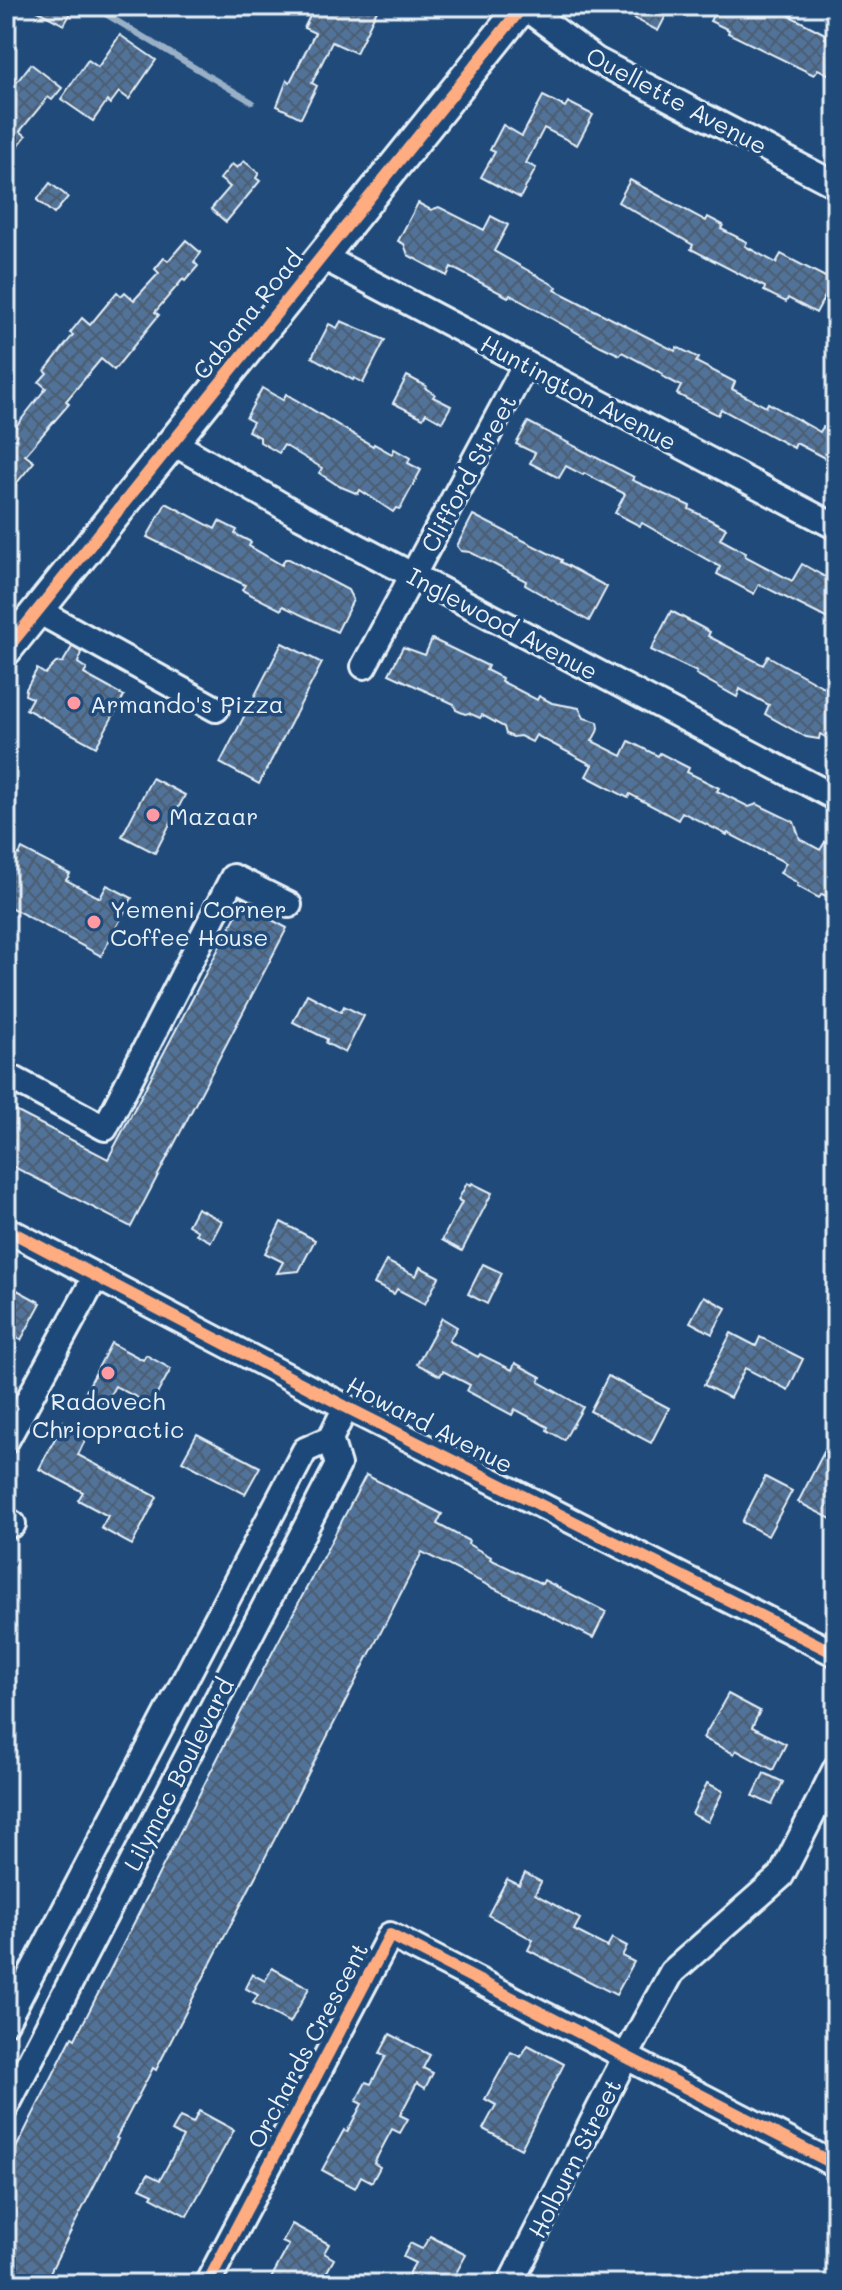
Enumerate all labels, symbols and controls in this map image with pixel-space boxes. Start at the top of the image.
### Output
street label: Ouellette Avenue [581,39,773,161]
street label: Cabana Road [185,243,309,385]
street label: Huntington Avenue [476,327,682,457]
street label: Clifford Street [413,389,523,557]
street label: Inglewood Avenue [402,560,604,686]
place label: Armando's Pizza [90,688,284,719]
marker: Armando's Pizza [65,694,83,712]
place label: Mazaar [169,800,258,831]
marker: Mazaar [144,806,162,824]
place label: Yemeni Corner Coffee House [110,893,287,952]
marker: Yemeni Corner Coffee House [85,913,103,931]
marker: Radovech Chriopractic [99,1364,117,1382]
street label: Howard Avenue [341,1369,519,1479]
place label: Radovech Chriopractic [32,1385,184,1444]
street label: Lilymac Boulevard [116,1672,240,1876]
street label: Orchards Crescent [240,1937,374,2153]
street label: Holburn Street [520,2073,628,2243]

